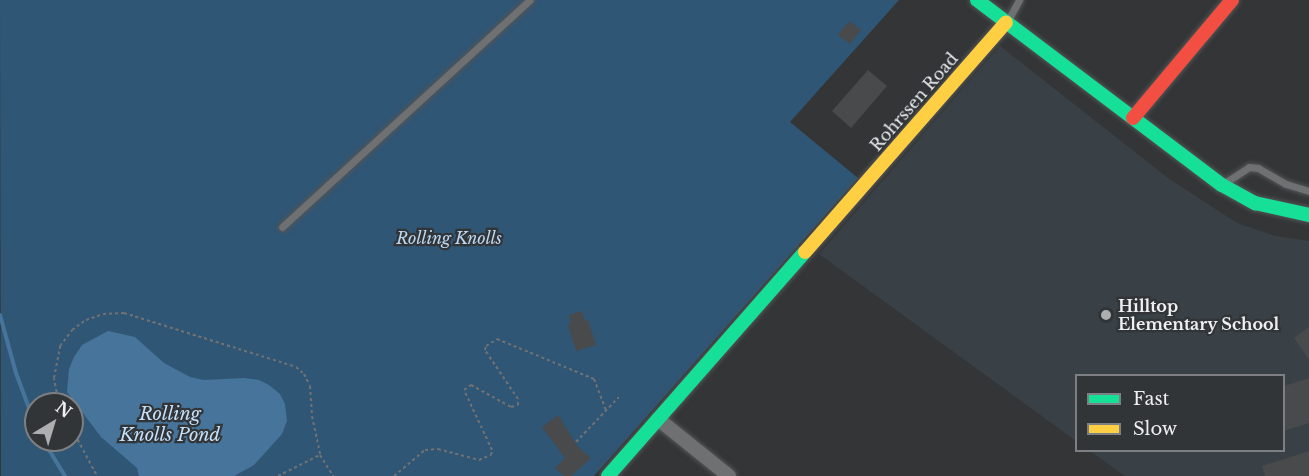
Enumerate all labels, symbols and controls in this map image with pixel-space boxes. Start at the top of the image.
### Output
street label: Rohrssen Road [866,49,962,155]
park label: Rolling Knolls [396,228,502,248]
place label: Hilltop Elementary School [1118,296,1280,334]
marker: Hilltop Elementary School [1099,308,1113,322]
legend [1075,374,1285,452]
text: Fast [1133,388,1169,410]
north arrow [24,392,84,452]
text: N [52,397,76,422]
water label: Rolling Knolls Pond [120,404,220,446]
text: Slow [1133,418,1177,440]

